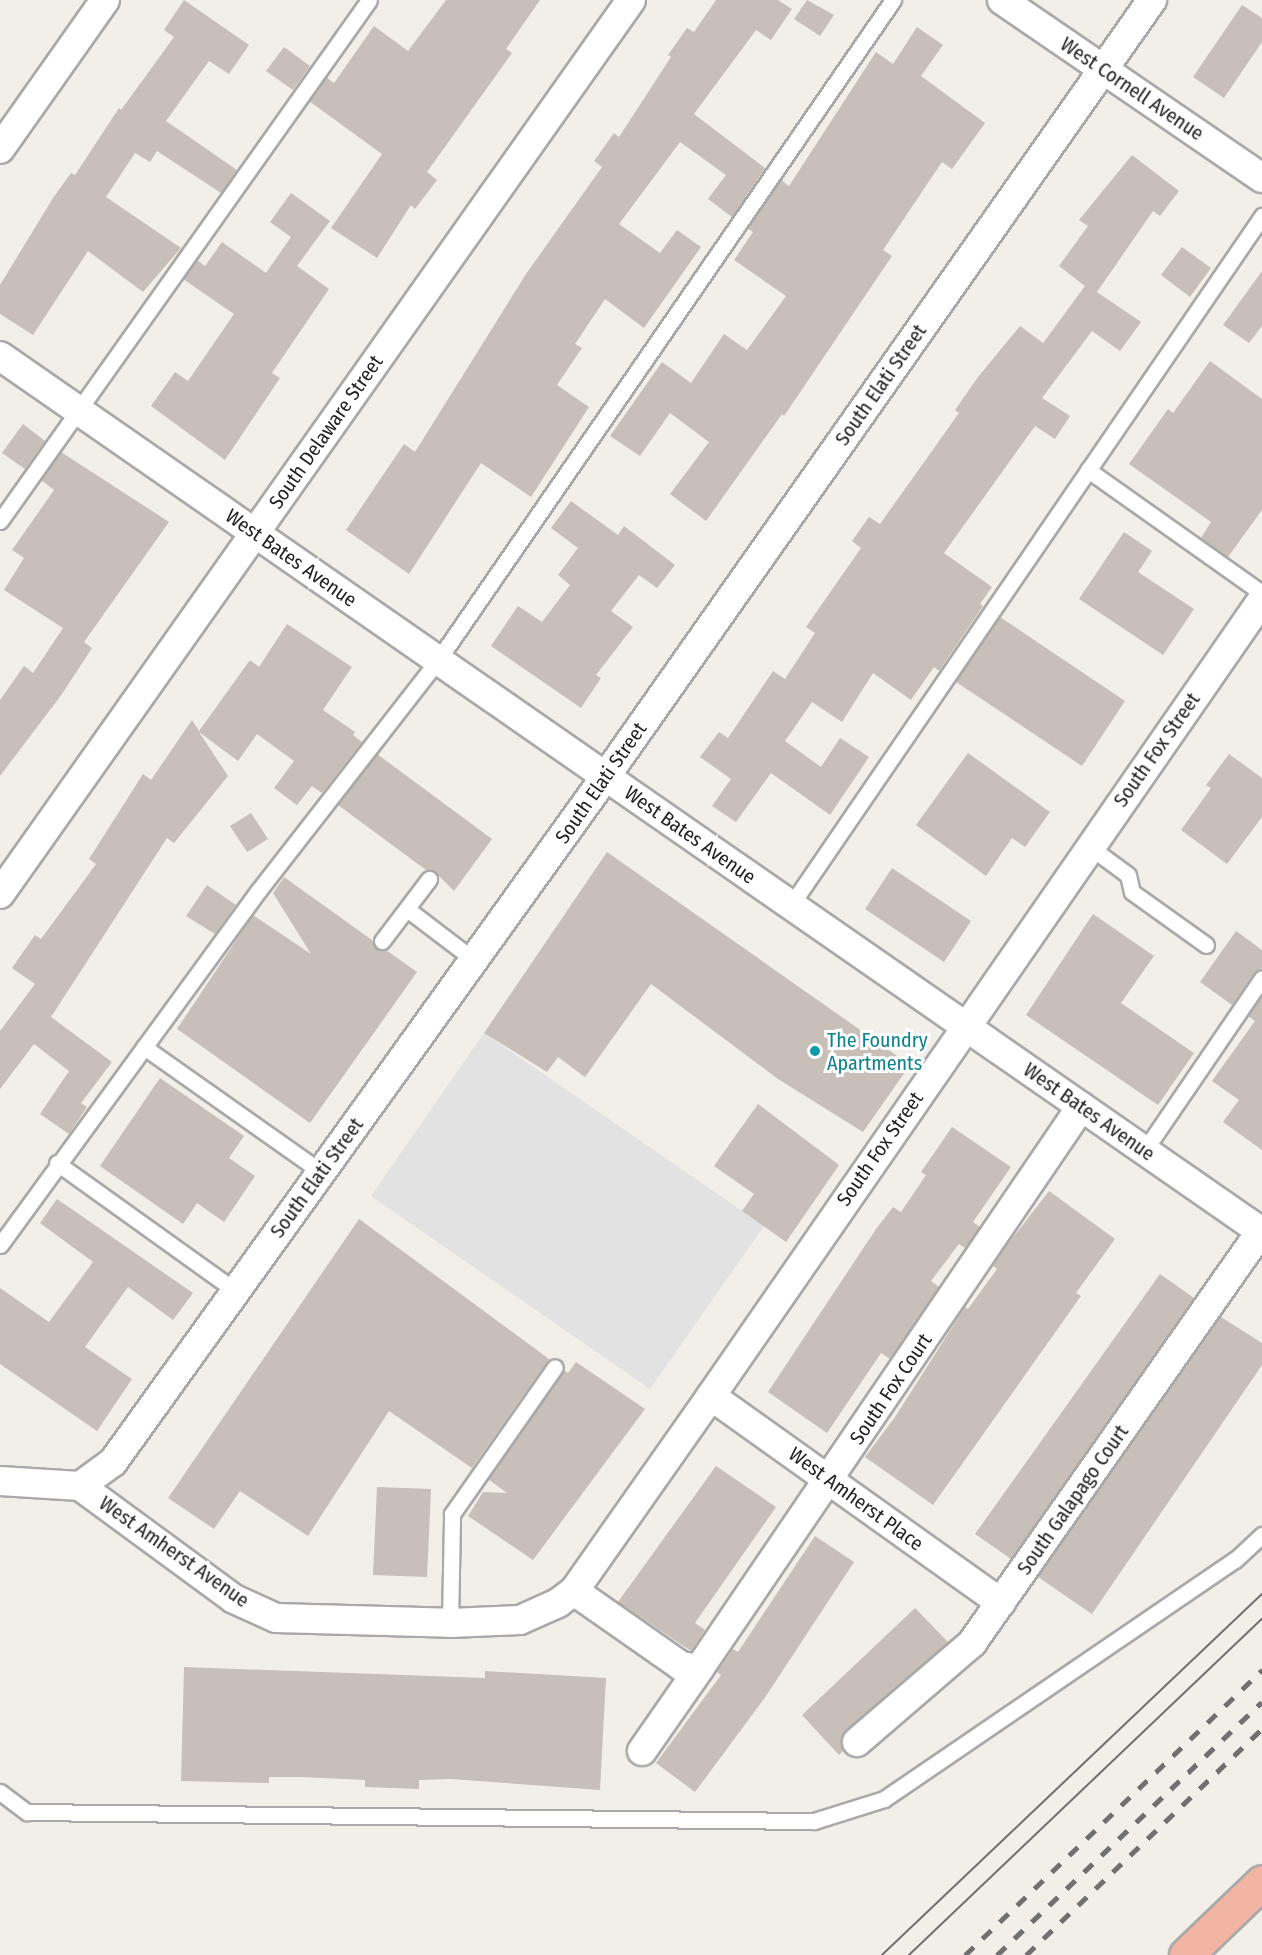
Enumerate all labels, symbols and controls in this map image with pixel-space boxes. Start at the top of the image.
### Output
street label: West Cornell Avenue [1056,32,1208,146]
street label: South Elati Street [830,320,932,450]
street label: South Delaware Street [264,351,388,513]
street label: West Bates Avenue [221,504,361,612]
street label: South Fox Street [1109,688,1205,812]
street label: South Elati Street [550,718,652,848]
street label: West Bates Avenue [620,781,760,889]
place label: The Foundry Apartments [827,1028,928,1075]
marker: The Foundry Apartments [808,1044,822,1058]
street label: West Bates Avenue [1019,1058,1159,1166]
street label: South Fox Street [832,1087,928,1211]
street label: South Elati Street [265,1113,369,1243]
street label: South Fox Court [845,1329,937,1449]
street label: South Galapago Court [1012,1420,1134,1580]
street label: West Amherst Place [784,1442,928,1556]
street label: West Amherst Avenue [94,1491,254,1613]

